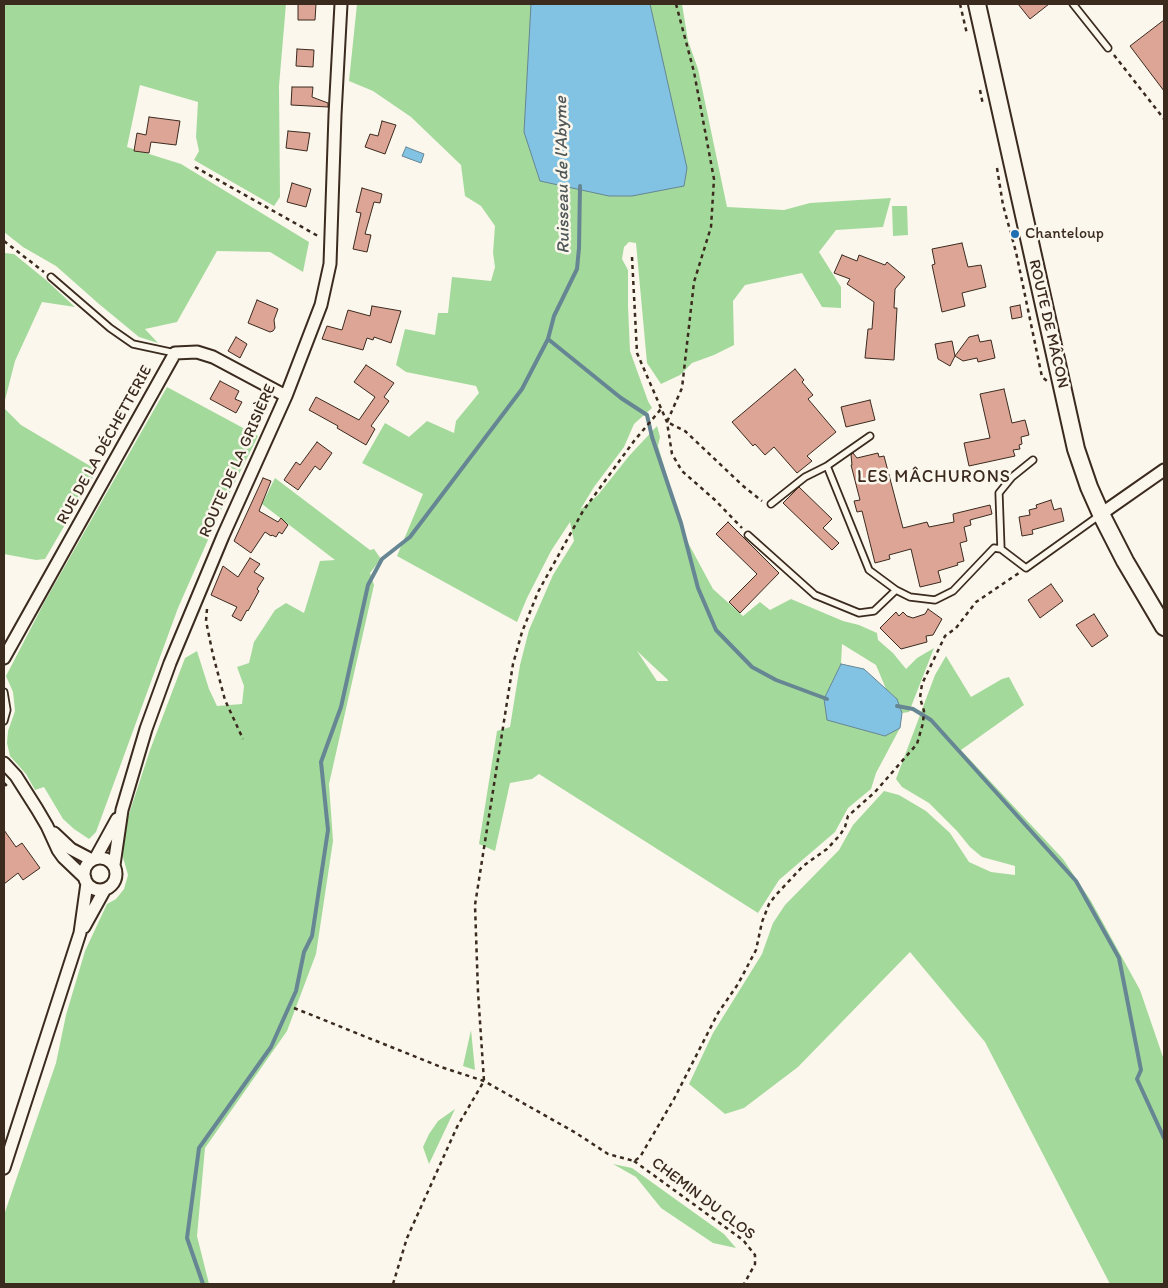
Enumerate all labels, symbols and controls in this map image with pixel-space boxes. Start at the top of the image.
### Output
water label: Ruisseau de l'Abyme [551,96,575,254]
place label: Chanteloup [1025,224,1104,244]
marker: Chanteloup [1009,228,1021,240]
street label: ROUTE DE MÂCON [1024,258,1072,390]
street label: RUE DE LA DÉCHETTERIE [53,362,157,528]
street label: ROUTE DE LA GRISIÈRE [196,381,280,541]
district label: LES MÂCHURONS [855,466,1013,488]
street label: CHEMIN DU CLOS [647,1154,759,1244]

